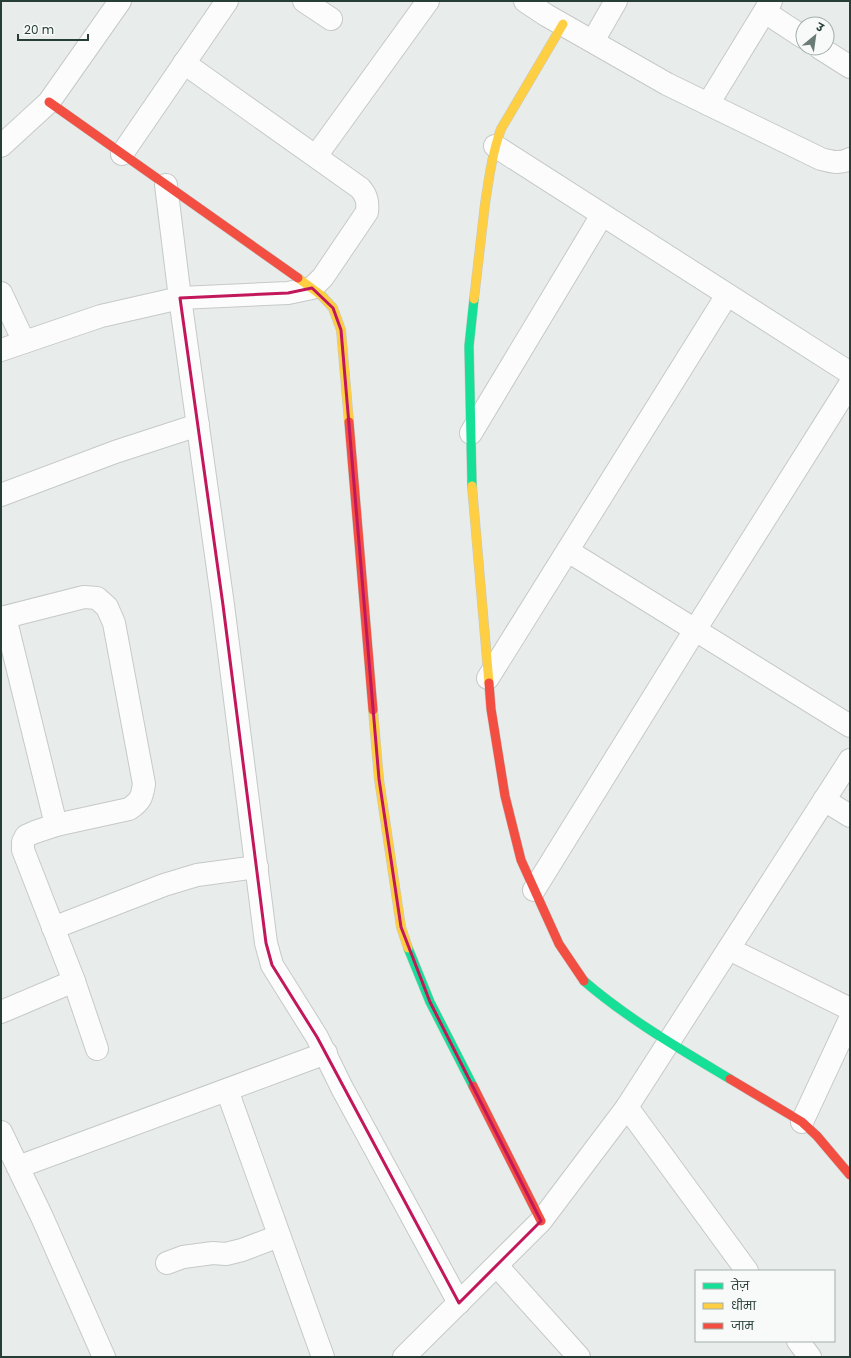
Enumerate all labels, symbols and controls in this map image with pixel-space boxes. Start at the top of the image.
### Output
scale bar [18,16,88,42]
north arrow [795,16,835,56]
text: उ [812,18,827,36]
text: 20 m [24,21,54,38]
legend [695,1270,835,1342]
text: तेज़ [730,1277,750,1294]
text: धीमा [731,1297,757,1314]
text: जाम [730,1317,755,1334]

